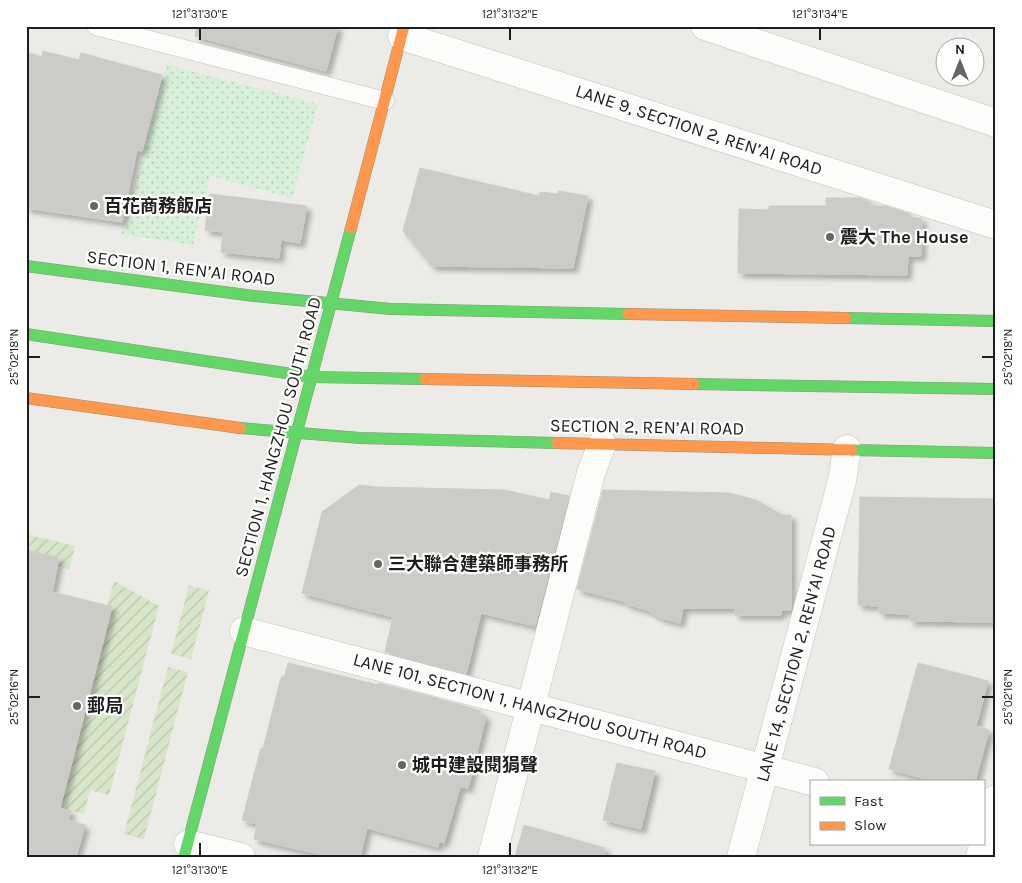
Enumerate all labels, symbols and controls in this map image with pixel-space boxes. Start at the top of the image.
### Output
text: 121°31'30"E [172,7,228,21]
text: 121°31'32"E [482,7,538,21]
text: 121°31'34"E [792,7,848,21]
north arrow [934,38,984,88]
text: N [955,41,965,58]
street label: LANE 9, SECTION 2, REN’AI ROAD [573,80,825,180]
place label: 百花商務飯店 [104,195,212,217]
marker: 百花商務飯店 [88,200,100,212]
place label: 震大 The House [840,226,969,248]
marker: 震大 The House [824,231,836,243]
street label: SECTION 1, REN’AI ROAD [85,245,277,291]
street label: SECTION 1, HANGZHOU SOUTH ROAD [230,294,326,580]
text: 25°02'18"N [7,329,21,385]
text: 25°02'18"N [1001,329,1015,385]
street label: SECTION 2, REN’AI ROAD [550,414,744,440]
street label: LANE 14, SECTION 2, REN’AI ROAD [751,524,841,784]
place label: 三大聯合建築師事務所 [388,553,568,575]
marker: 三大聯合建築師事務所 [372,558,384,570]
street label: LANE 101, SECTION 1, HANGZHOU SOUTH ROAD [351,648,709,764]
text: 25°02'16"N [7,669,21,725]
text: 25°02'16"N [1001,669,1015,725]
place label: 郵局 [87,695,123,717]
marker: 郵局 [71,700,83,712]
place label: 城中建設閱狷聲 [412,754,538,776]
marker: 城中建設閱狷聲 [396,759,408,771]
legend [810,780,984,846]
text: Fast [854,792,884,810]
text: Slow [854,816,886,834]
text: 121°31'30"E [172,863,228,877]
text: 121°31'32"E [482,863,538,877]

